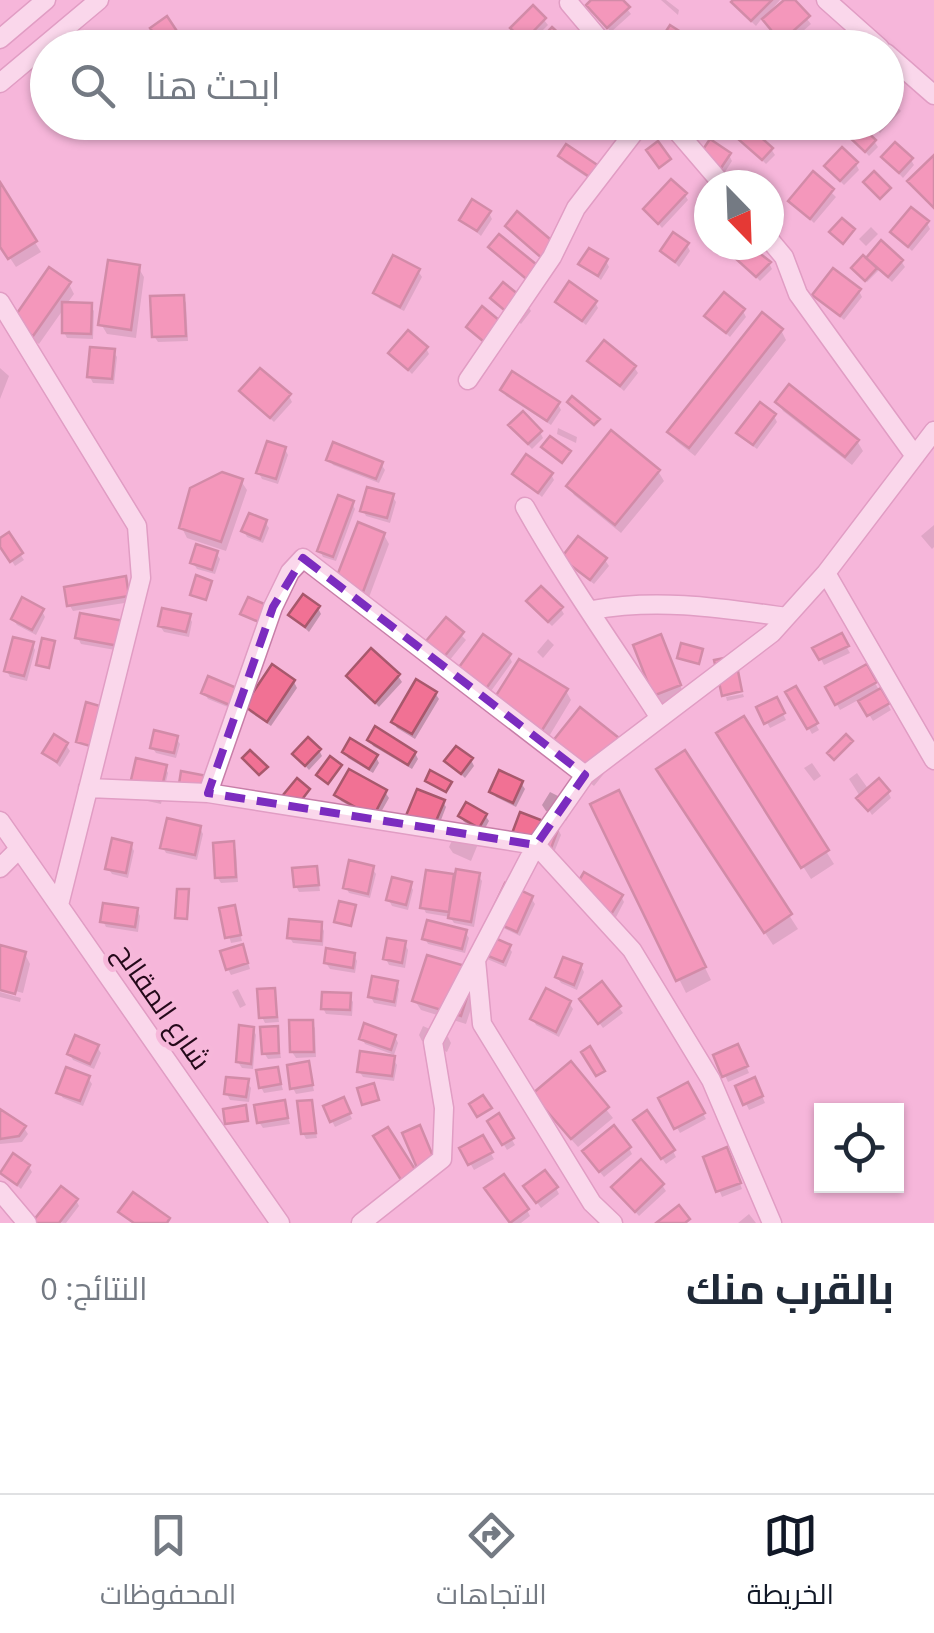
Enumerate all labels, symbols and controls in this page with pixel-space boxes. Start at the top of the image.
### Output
search box [30,30,904,140]
icon: search [65,58,120,113]
text: ابحث هنا [145,64,281,106]
north arrow [694,170,784,260]
street label: شارع المقالح [105,937,218,1077]
map controls [814,1103,904,1193]
button: locate [814,1103,904,1193]
text: بالقرب منك [686,1265,894,1312]
text: النتائج: 0 [40,1270,148,1306]
tab: المحفوظات [100,1508,236,1620]
tab: الاتجاهات [436,1508,547,1620]
tab: الخريطة [747,1508,834,1620]

